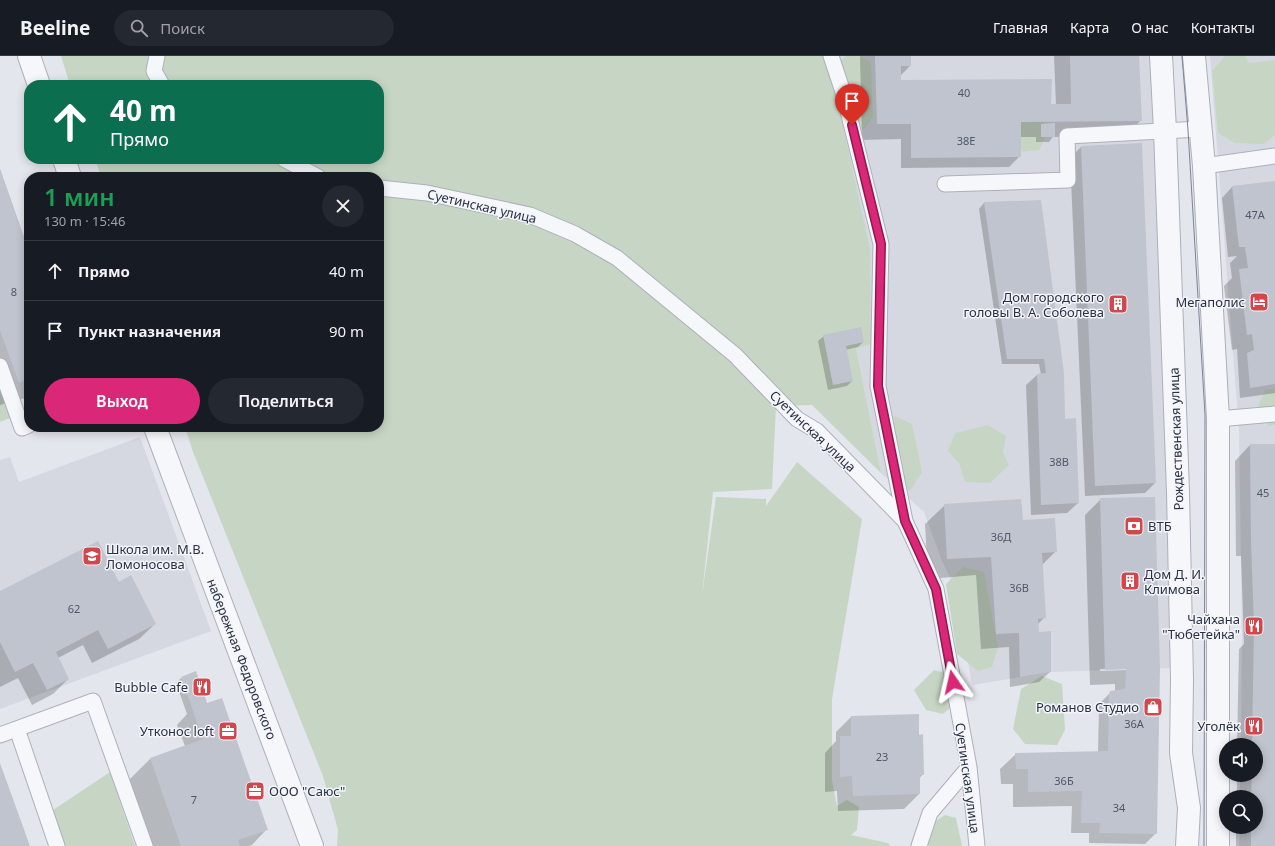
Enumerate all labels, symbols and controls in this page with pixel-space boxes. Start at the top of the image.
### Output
search box [114,10,394,46]
text: Beeline [20,15,90,41]
icon: search [128,17,150,39]
text: Поиск [160,18,205,38]
text: Главная [993,18,1048,37]
text: Карта [1070,18,1109,37]
text: О нас [1131,18,1169,37]
text: Контакты [1191,18,1255,37]
pin [835,84,869,125]
house number: 40 [958,85,970,100]
icon: arrive [841,90,863,112]
text: 40 m [110,91,177,129]
icon: ahead [44,96,96,148]
text: Прямо [110,127,169,151]
house number: 38Е [957,133,975,148]
text: 1 мин [44,180,115,213]
button: close [322,185,364,227]
street label: Суетинская улица [426,185,538,227]
house number: 47А [1245,207,1266,222]
text: 130 m · 15:46 [44,212,125,230]
icon: ahead [44,260,66,282]
text: Прямо [78,261,130,281]
text: 40 m [329,261,364,281]
house number: 8 [11,284,17,299]
place label: Дом городского головы В. А. Соболева [963,288,1104,321]
hotel icon: Мегаполис [1248,291,1270,313]
building icon: Дом городского головы В. А. Соболева [1107,293,1129,315]
place label: Мегаполис [1175,293,1245,311]
icon: arrive [44,320,66,342]
text: Пункт назначения [78,321,221,341]
text: 90 m [329,321,364,341]
street label: Рождественская улица [1165,367,1187,511]
button: Выход [44,378,200,424]
button: Поделиться [208,378,364,424]
street label: Суетинская улица [766,386,860,476]
house number: 38В [1049,454,1069,469]
house number: 45 [1257,485,1269,500]
bank icon: ВТБ [1123,515,1145,537]
place label: ВТБ [1148,517,1172,535]
house number: 36Д [991,529,1011,544]
place label: Школа им. М.В. Ломоносова [106,540,204,573]
school or university icon: Школа им. М.В. Ломоносова [81,545,103,567]
place label: Дом Д. И. Климова [1144,565,1205,598]
building icon: Дом Д. И. Климова [1119,570,1141,592]
street label: набережная Федоровского [203,576,281,742]
house number: 36В [1009,580,1029,595]
house number: 62 [68,601,80,616]
place label: Чайхана "Тюбетейка" [1162,610,1240,643]
restaurant icon: Чайхана "Тюбетейка" [1243,615,1265,637]
position arrow [932,661,974,703]
restaurant icon: Bubble Cafe [191,676,213,698]
place label: Bubble Cafe [114,678,188,696]
shop icon: Романов Студио [1142,696,1164,718]
place label: Романов Студио [1036,698,1139,716]
restaurant icon: Уголёк [1243,715,1265,737]
house number: 36А [1124,716,1145,731]
place label: Уголёк [1197,717,1240,735]
office icon: Утконос loft [217,720,239,742]
street label: Суетинская улица [951,721,985,835]
place label: Утконос loft [140,722,214,740]
map controls [1219,738,1263,834]
button: sound [1219,738,1263,782]
house number: 23 [876,749,888,764]
house number: 36Б [1054,773,1074,788]
office icon: ООО "Саюс" [244,780,266,802]
place label: ООО "Саюс" [269,782,345,800]
button: search [1219,790,1263,834]
house number: 7 [191,792,197,807]
house number: 34 [1113,800,1126,815]

